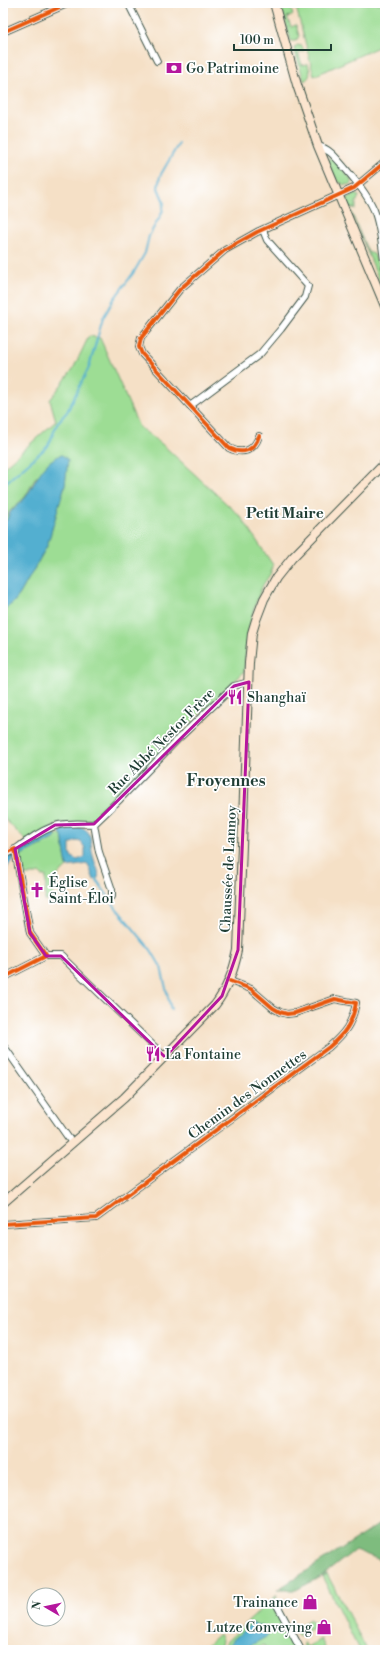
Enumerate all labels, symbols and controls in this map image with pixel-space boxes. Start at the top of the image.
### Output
scale bar [234,26,331,52]
text: 100 m [240,33,274,48]
bank icon: Go Patrimoine [165,59,183,77]
place label: Go Patrimoine [186,60,279,78]
district label: Petit Maire [246,504,324,523]
street label: Rue Abbé Nestor Frère [105,685,219,799]
restaurant icon: Shanghaï [226,688,244,706]
place label: Shanghaï [247,689,306,707]
district label: Froyennes [186,771,266,791]
street label: Chaussée de Lannoy [217,805,241,933]
place label: Église Saint-Éloi [49,872,114,908]
church icon: Église Saint-Éloi [28,881,46,899]
restaurant icon: La Fontaine [144,1045,162,1063]
place label: La Fontaine [165,1046,241,1064]
street label: Chemin des Nonnettes [185,1046,310,1144]
north arrow [26,1587,66,1627]
shop icon: Trainance [301,1593,319,1611]
place label: Trainance [233,1594,298,1612]
text: N [30,1600,45,1611]
shop icon: Lutze Conveying [315,1618,333,1636]
place label: Lutze Conveying [207,1619,313,1637]

